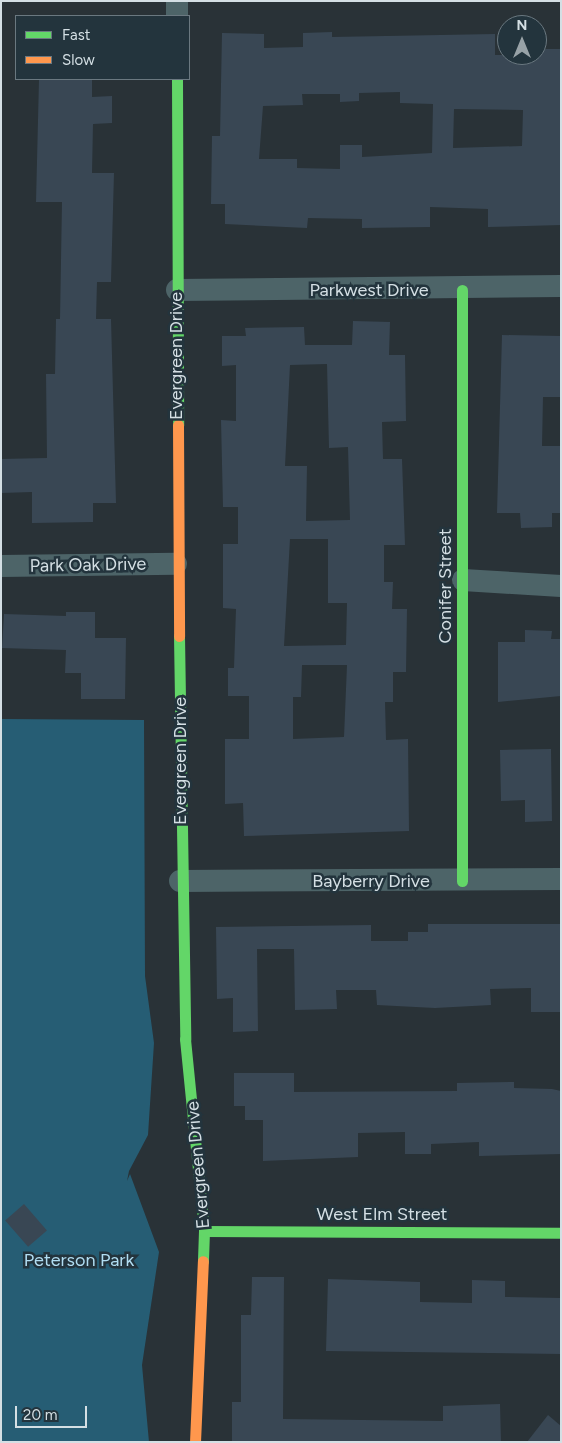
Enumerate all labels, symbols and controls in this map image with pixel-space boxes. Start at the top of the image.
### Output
legend [15,15,190,80]
north arrow [497,15,547,65]
text: N [517,17,527,34]
text: Fast [62,26,90,44]
text: Slow [62,51,95,69]
street label: Parkwest Drive [309,279,429,301]
street label: Evergreen Drive [165,292,187,420]
street label: Conifer Street [434,529,456,643]
street label: Park Oak Drive [30,553,146,577]
street label: Evergreen Drive [169,697,191,825]
street label: Bayberry Drive [312,870,430,892]
street label: Evergreen Drive [182,1100,214,1230]
street label: West Elm Street [317,1203,447,1225]
park label: Peterson Park [24,1249,134,1271]
scale bar [18,1396,90,1428]
text: 20 m [23,1406,57,1424]

